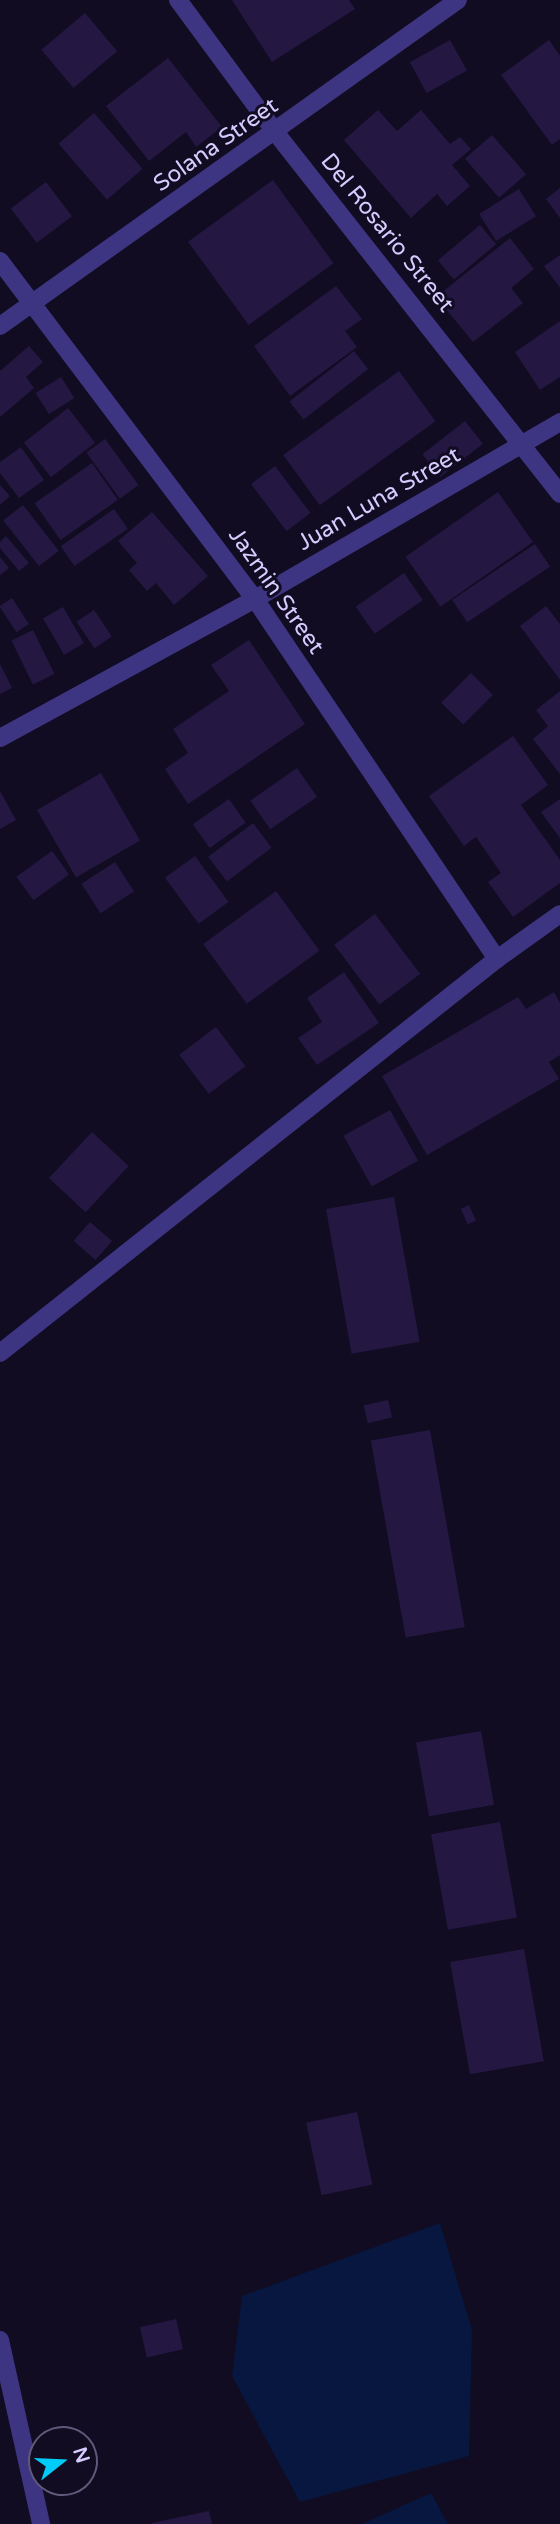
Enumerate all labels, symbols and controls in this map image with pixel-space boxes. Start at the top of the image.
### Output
street label: Solana Street [149,92,283,198]
street label: Del Rosario Street [315,148,459,318]
street label: Juan Luna Street [293,441,465,557]
street label: Jazmin Street [222,523,330,659]
north arrow [28,2426,98,2496]
text: N [68,2444,94,2466]

